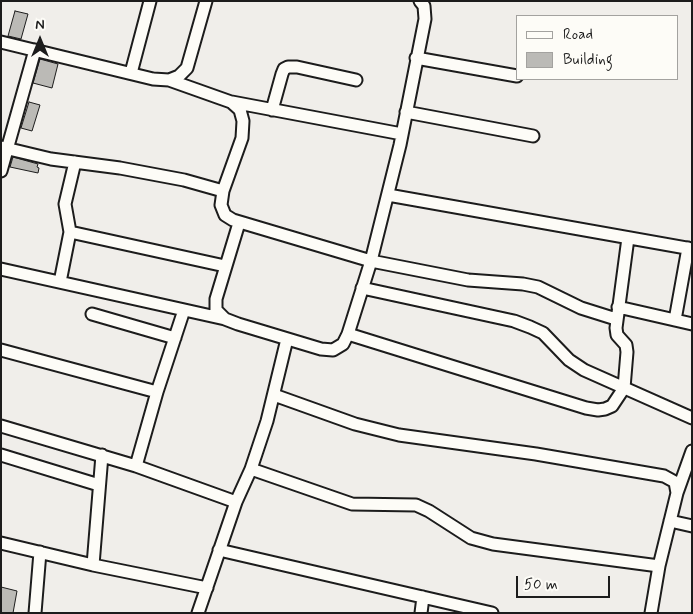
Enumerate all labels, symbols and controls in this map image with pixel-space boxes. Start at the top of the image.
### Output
north arrow [15,15,65,65]
legend [516,15,678,80]
text: N [35,16,45,34]
text: Road [563,25,593,45]
text: Building [563,50,613,70]
scale bar [518,566,612,598]
text: 50 m [524,575,558,595]

